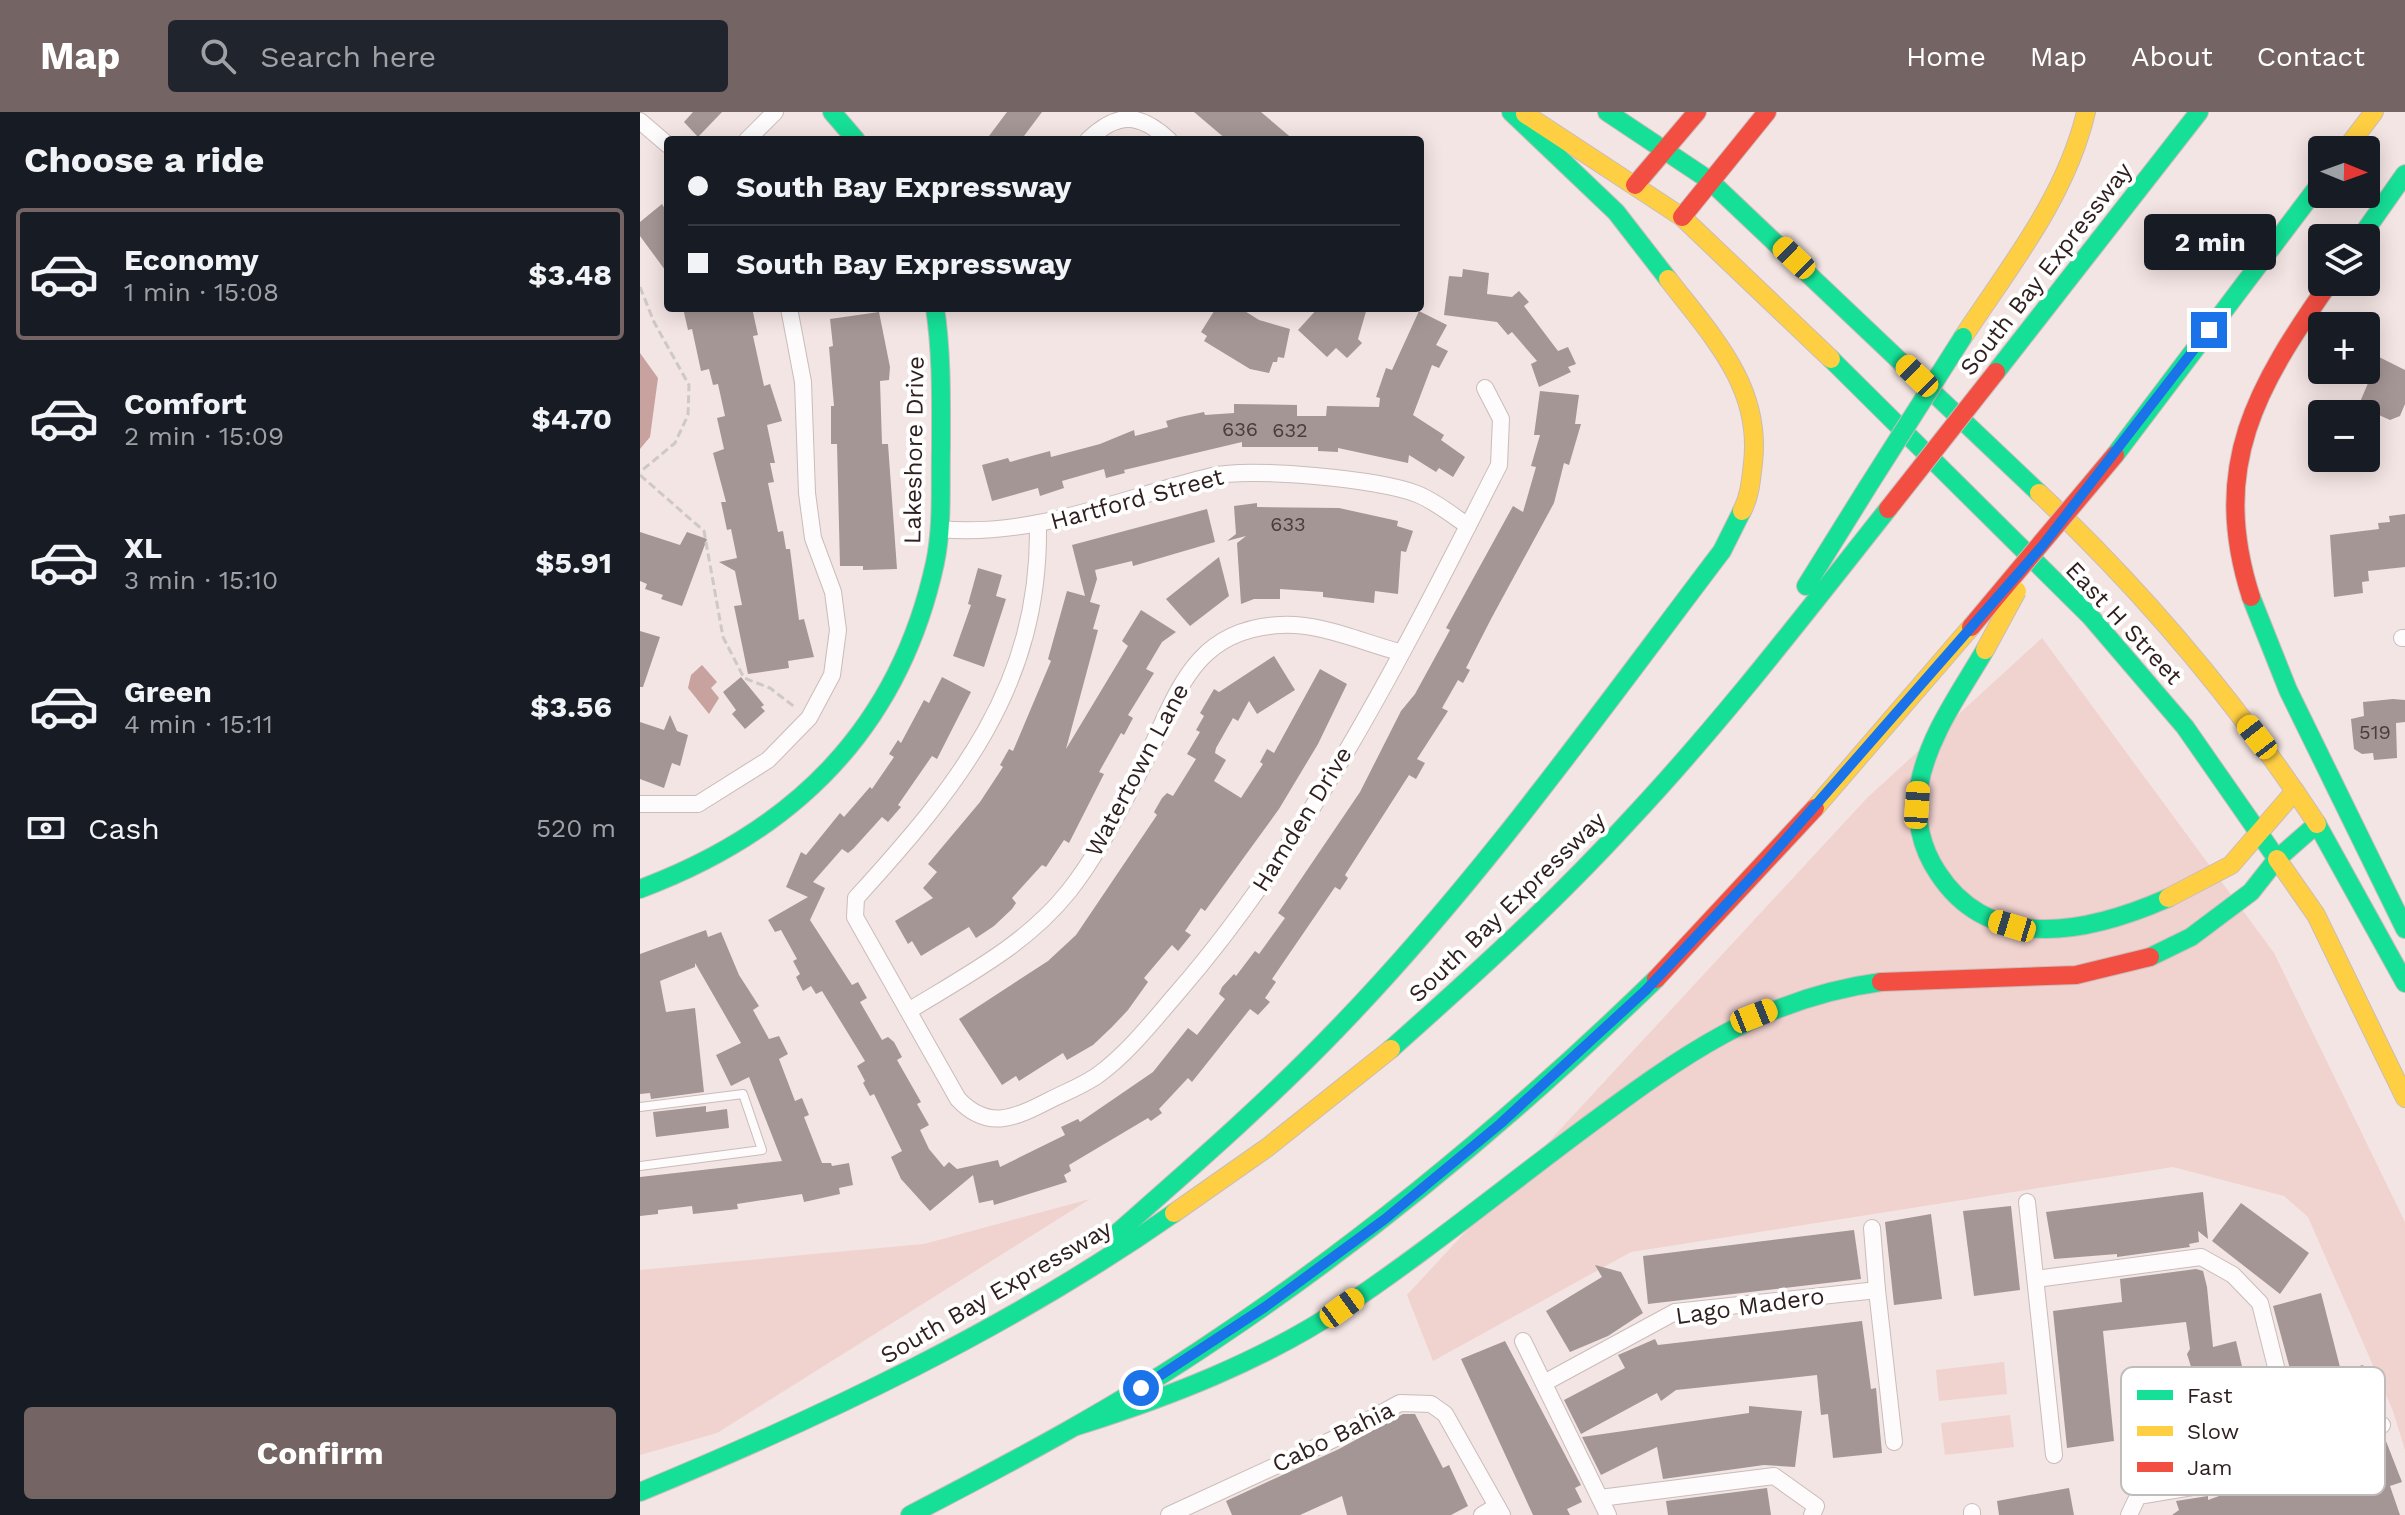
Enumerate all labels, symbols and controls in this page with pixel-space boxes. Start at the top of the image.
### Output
search box [168,20,728,92]
text: Map [40,34,120,78]
icon: search [196,34,240,78]
text: Search here [260,39,436,74]
text: Home [1906,40,1986,73]
text: Map [2030,40,2087,73]
text: About [2131,40,2213,73]
text: Contact [2257,40,2365,73]
north arrow [2308,136,2380,208]
map controls [2308,136,2380,472]
text: Choose a ride [24,139,264,181]
street label: South Bay Expressway [1954,157,2138,381]
text: South Bay Expressway [736,169,1072,204]
callout: 2 min [2143,214,2275,270]
button: layers [2308,224,2380,296]
text: 2 min [2174,227,2246,257]
car [1768,233,1820,283]
icon: car [28,238,100,310]
text: Economy [124,242,259,277]
text: South Bay Expressway [736,246,1072,281]
text: $3.48 [528,257,612,292]
text: 1 min · 15:08 [124,277,279,307]
route end [2191,312,2227,348]
button: + [2308,312,2380,384]
car [1891,351,1943,401]
street label: Lakeshore Drive [898,356,930,544]
icon: car [28,382,100,454]
text: Comfort [124,386,246,421]
button: − [2308,400,2380,472]
text: $4.70 [531,401,612,436]
house number: 636 [1222,417,1258,441]
house number: 632 [1272,418,1308,442]
text: 2 min · 15:09 [124,421,284,451]
street label: Hartford Street [1047,462,1227,536]
house number: 633 [1270,512,1306,536]
icon: car [28,526,100,598]
text: XL [124,530,162,565]
text: $5.91 [535,545,612,580]
street label: East H Street [2060,556,2188,690]
text: 3 min · 15:10 [124,565,278,595]
icon: car [28,670,100,742]
text: Green [124,674,212,709]
street label: Watertown Lane [1080,679,1194,861]
text: $3.56 [530,689,612,724]
text: 4 min · 15:11 [124,709,273,739]
car [2233,711,2281,763]
house number: 519 [2359,720,2391,744]
street label: Hamden Drive [1246,741,1358,897]
car [1903,780,1931,830]
street label: South Bay Expressway [1403,805,1611,1008]
icon: cash [24,806,68,850]
text: Cash [88,811,160,846]
text: 520 m [536,813,616,843]
car [1986,908,2038,944]
car [1727,996,1781,1036]
street label: South Bay Expressway [875,1214,1117,1370]
street label: Lago Madero [1674,1282,1826,1330]
car [1316,1284,1368,1332]
legend [2121,1367,2385,1495]
route start [1123,1370,1159,1406]
text: Fast [2187,1383,2233,1408]
street label: Cabo Bahia [1268,1396,1398,1478]
button: Confirm [24,1407,616,1499]
text: Slow [2187,1419,2239,1444]
text: Jam [2187,1455,2232,1480]

